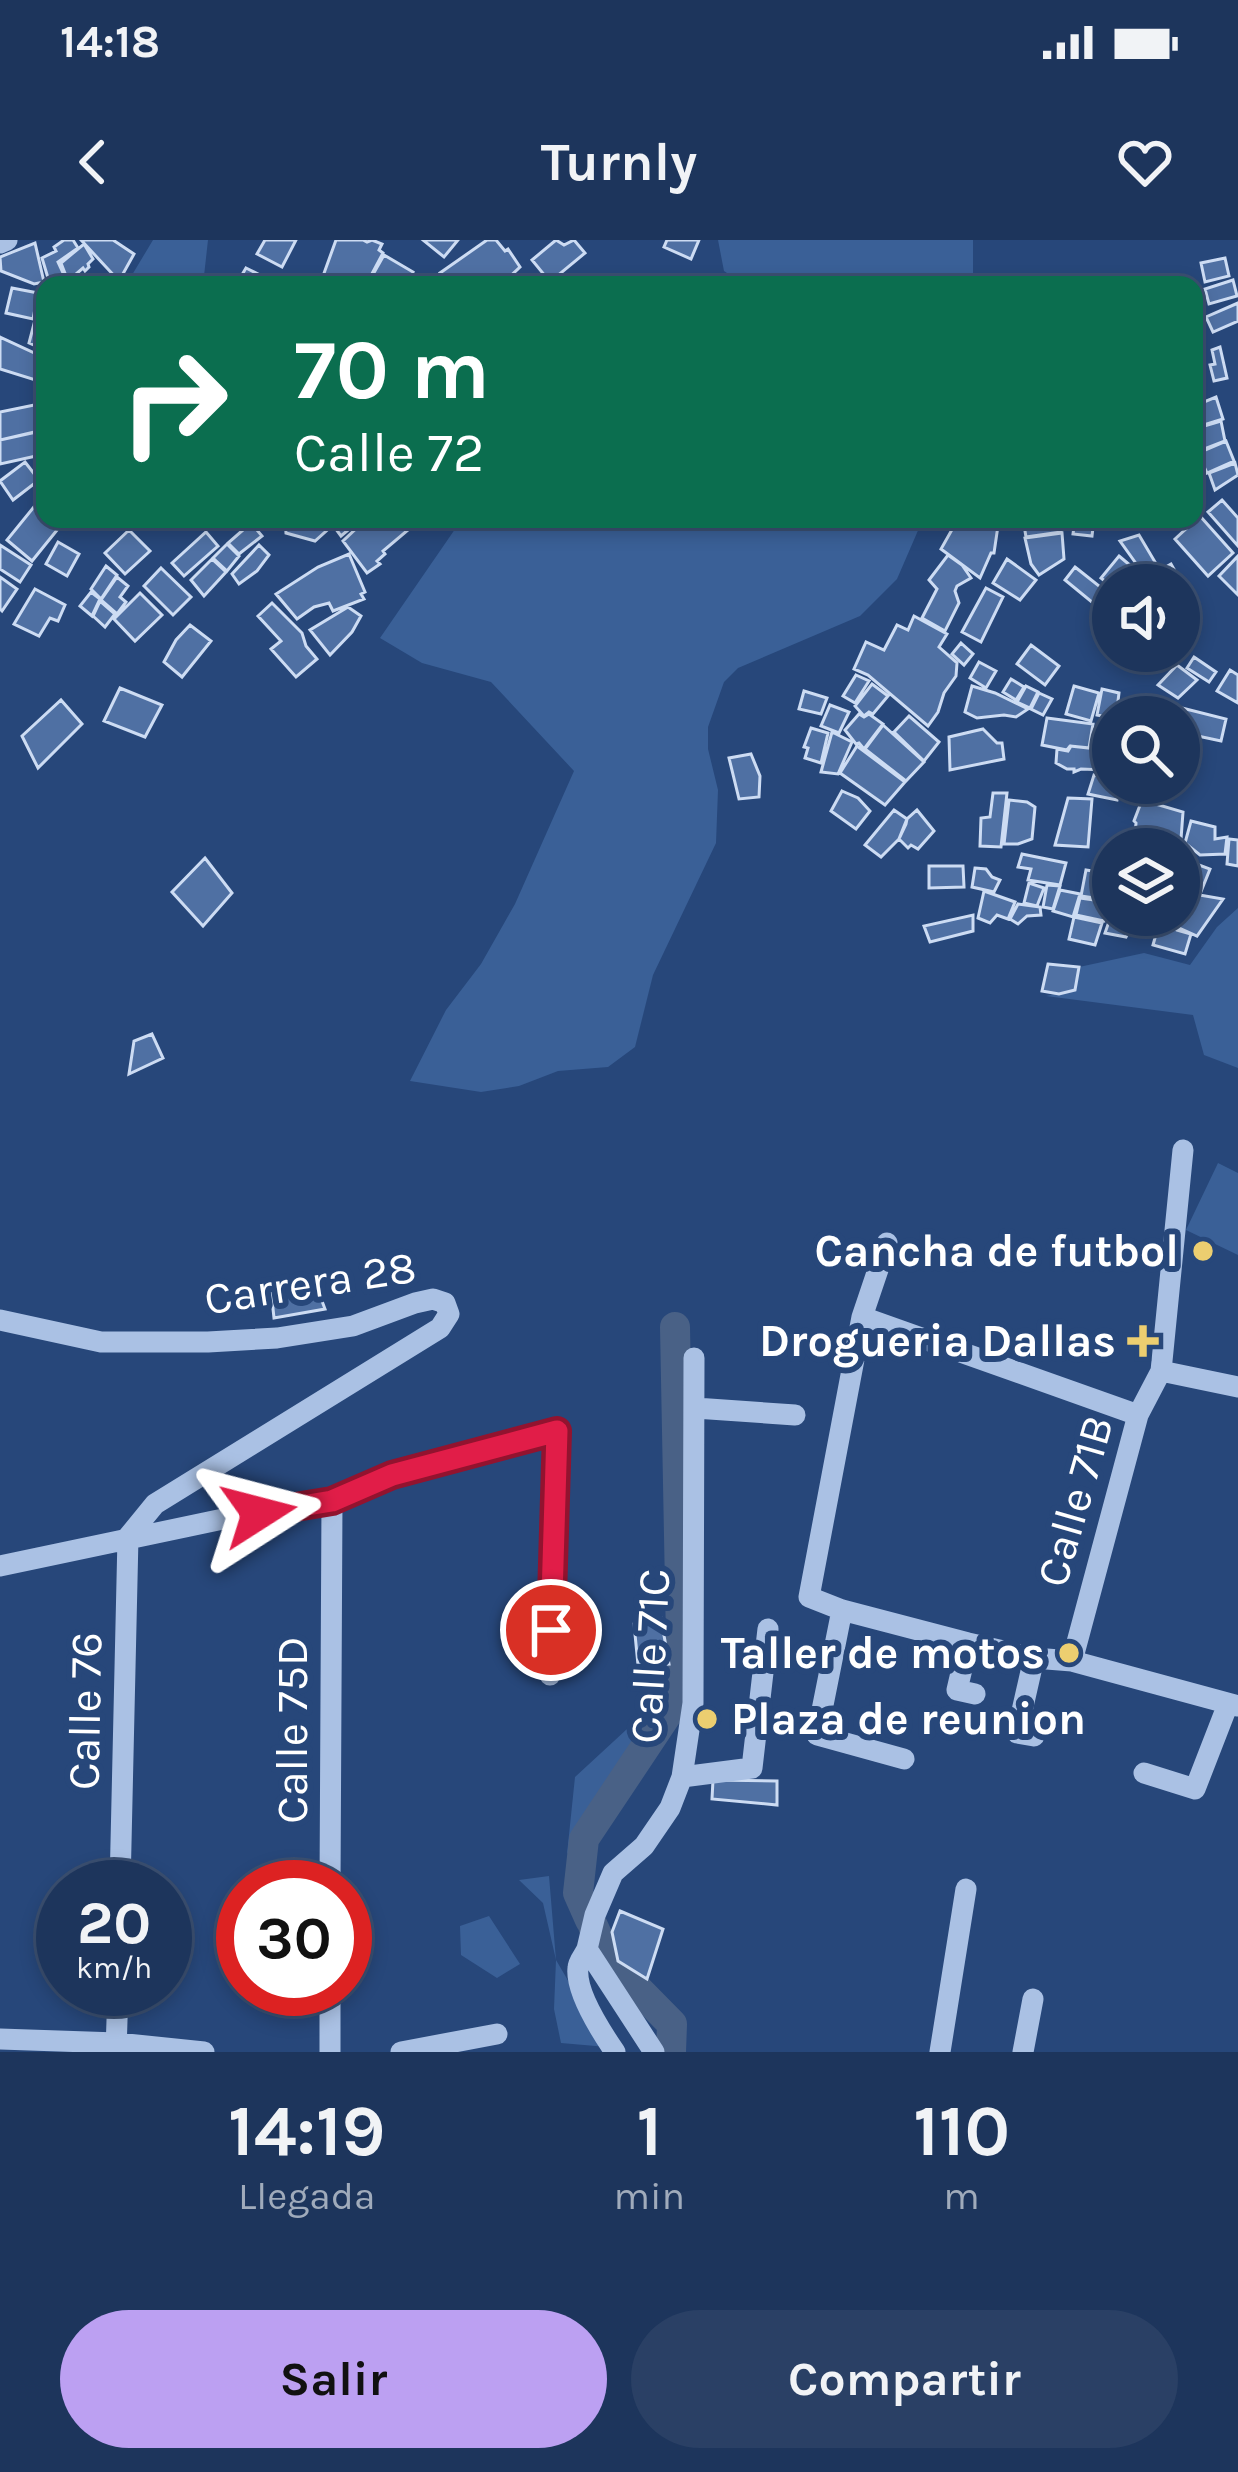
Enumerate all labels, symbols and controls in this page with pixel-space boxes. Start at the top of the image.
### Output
text: 14:18 [60,16,160,68]
icon: back [60,129,126,195]
icon: heart [1112,129,1178,195]
text: Turnly [541,130,697,194]
text: 70 m [294,321,490,419]
icon: right [96,324,252,480]
text: Calle 72 [294,421,484,485]
map controls [1092,564,1200,936]
button: sound [1092,564,1200,672]
button: search [1092,696,1200,804]
button: layers [1092,828,1200,936]
place label: Cancha de futbol [814,1225,1179,1277]
marker: Cancha de futbol [1190,1238,1216,1264]
street label: Carrera 28 [201,1241,419,1325]
place label: Drogueria Dallas [759,1315,1116,1368]
marker: Drogueria Dallas [1127,1325,1159,1357]
street label: Calle 71B [1026,1410,1124,1592]
position arrow [196,1450,322,1576]
street label: Calle 71C [619,1567,681,1745]
pin [500,1579,602,1681]
icon: arrive [518,1597,584,1663]
place label: Taller de motos [721,1627,1045,1679]
street label: Calle 76 [58,1631,112,1791]
street label: Calle 75D [266,1636,318,1824]
marker: Taller de motos [1056,1640,1082,1666]
place label: Plaza de reunion [731,1693,1086,1745]
marker: Plaza de reunion [694,1706,720,1732]
speed limit sign: 30 [216,1860,372,2016]
text: 20 [77,1888,151,1958]
text: km/h [76,1950,152,1986]
text: 14:19 [228,2089,386,2173]
text: 1 [636,2089,662,2173]
text: 110 [913,2089,1010,2173]
text: Llegada [238,2173,375,2219]
text: min [613,2173,685,2219]
text: m [943,2173,980,2219]
button: Salir [60,2310,607,2448]
button: Compartir [631,2310,1178,2448]

